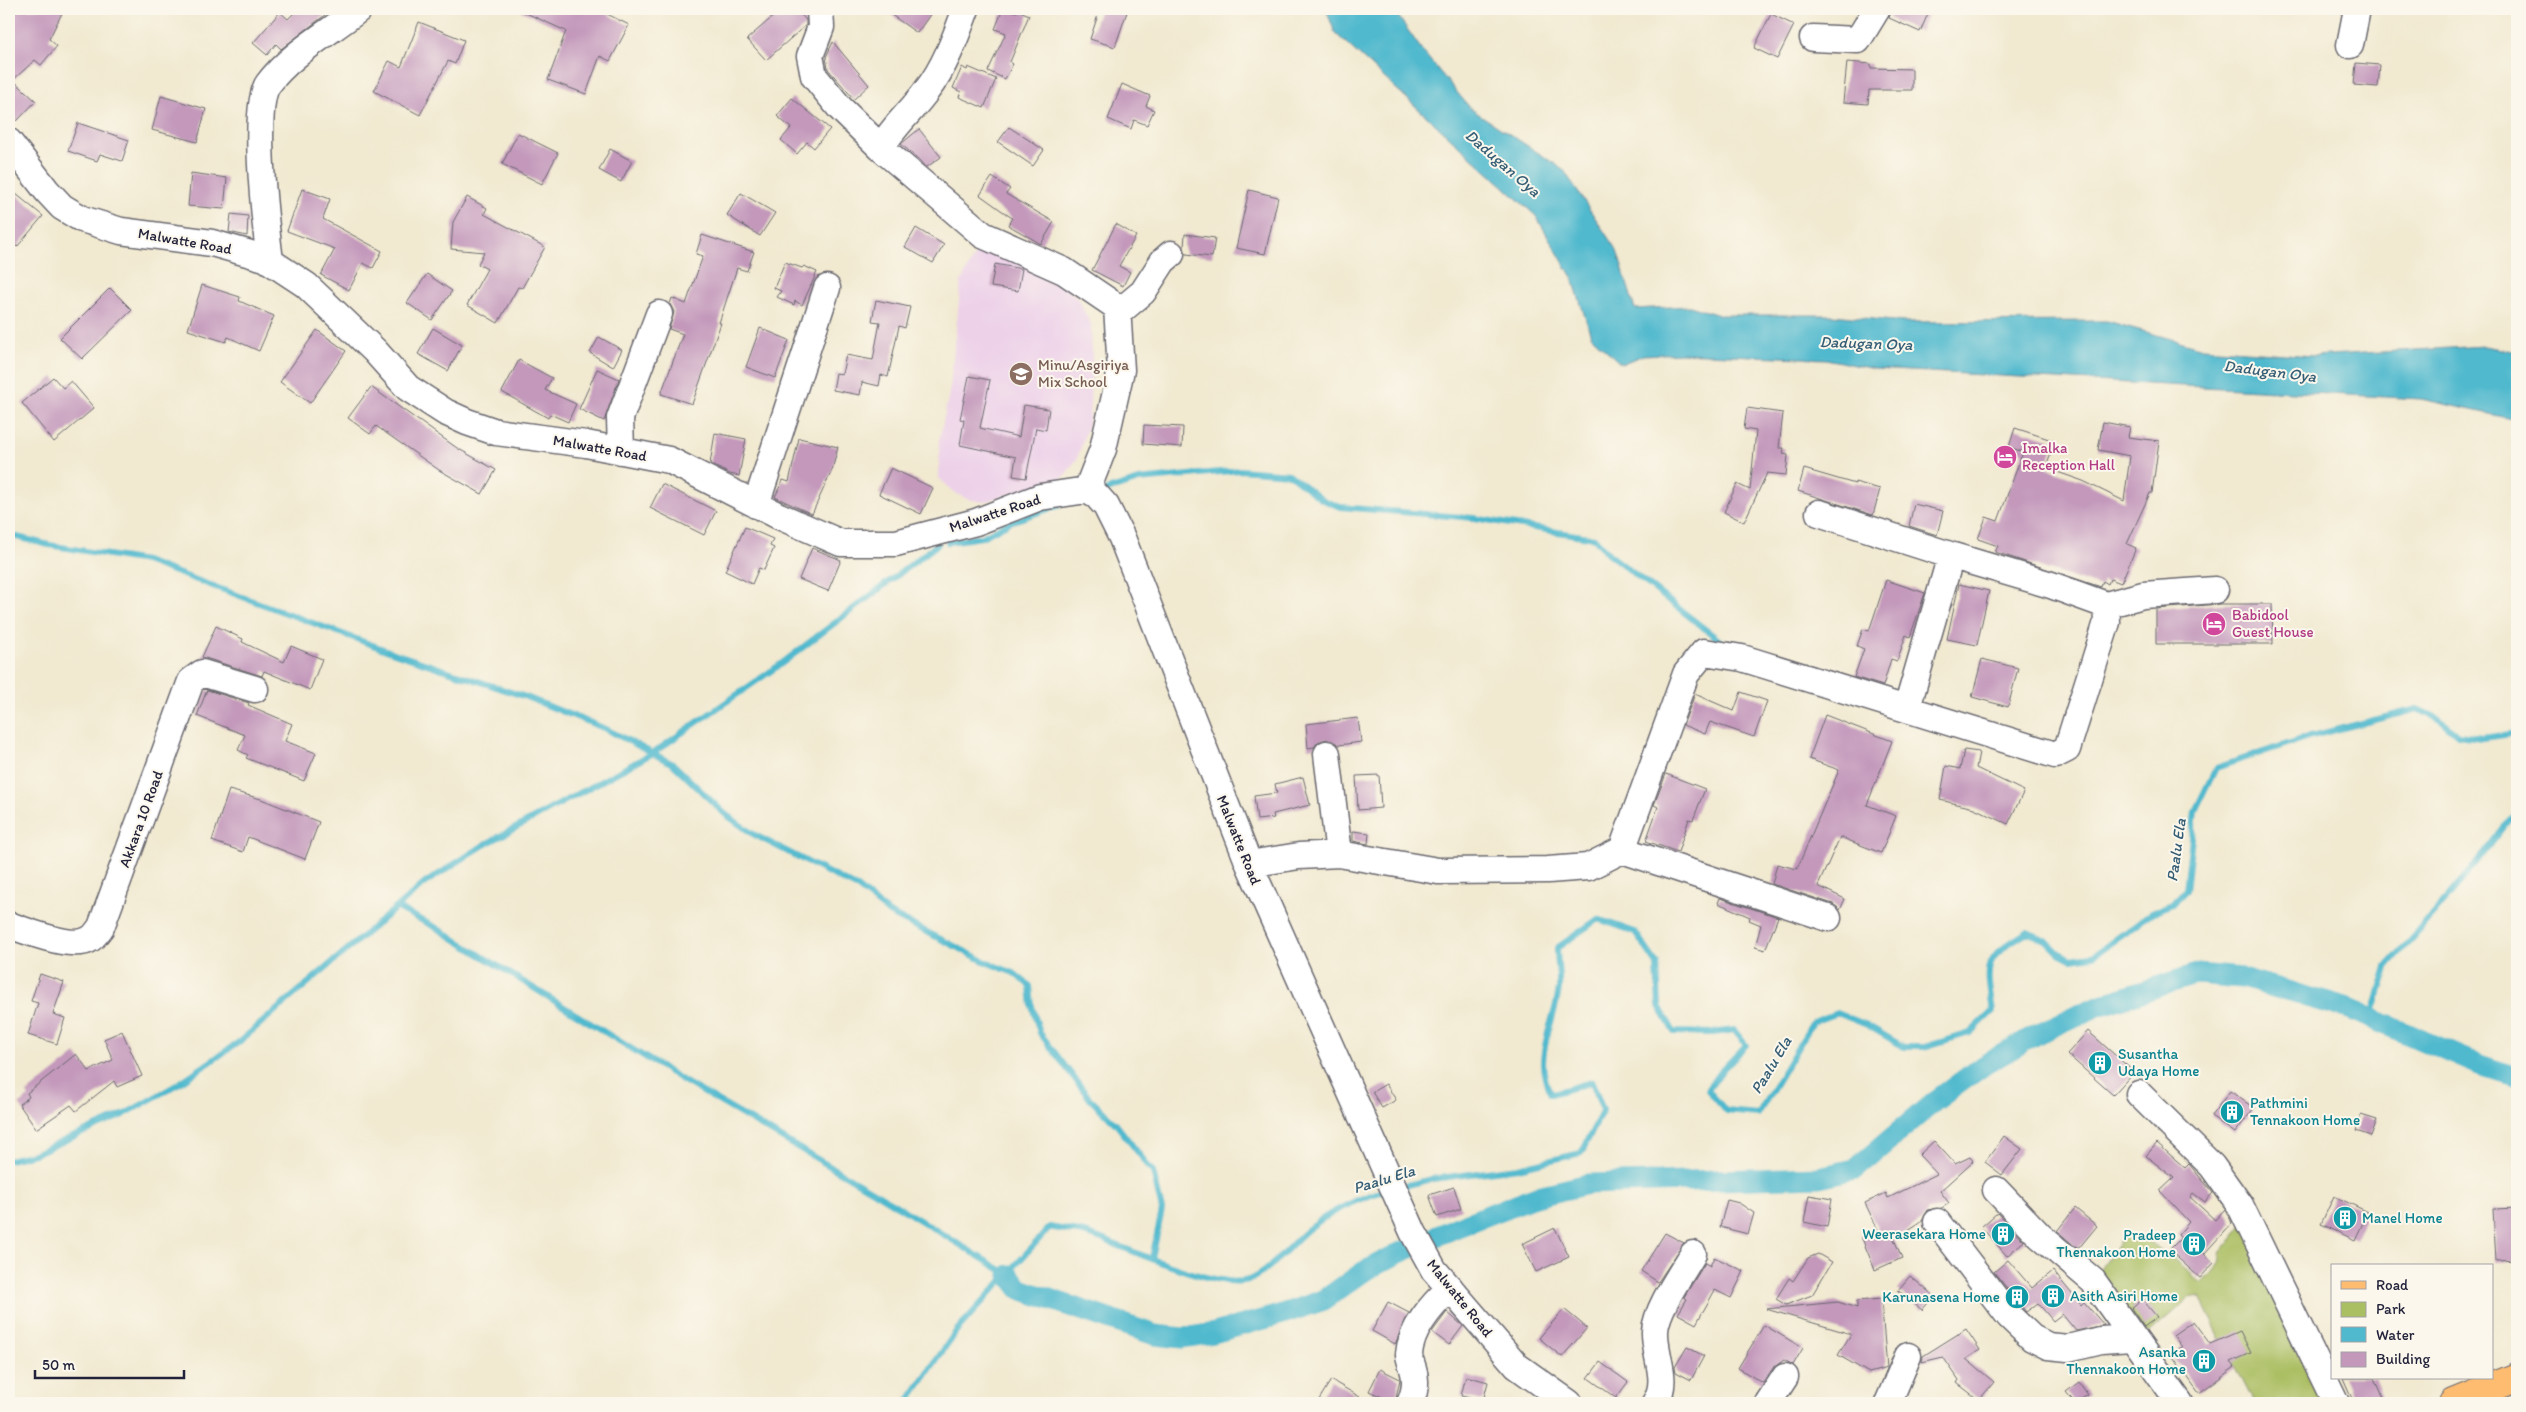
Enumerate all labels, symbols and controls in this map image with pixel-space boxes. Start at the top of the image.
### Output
water label: Dadugan Oya [1462,125,1545,201]
street label: Malwatte Road [137,224,234,258]
water label: Dadugan Oya [1819,332,1913,354]
place label: Minu/Asgiriya Mix School [1038,356,1129,391]
water label: Dadugan Oya [2223,356,2318,386]
school or university icon: Minu/Asgiriya Mix School [1008,361,1034,387]
street label: Malwatte Road [552,431,649,465]
place label: Imalka Reception Hall [2022,439,2116,474]
hotel icon: Imalka Reception Hall [1992,444,2018,470]
street label: Malwatte Road [947,490,1044,536]
place label: Babidool Guest House [2232,606,2314,641]
hotel icon: Babidool Guest House [2201,611,2227,637]
street label: Akkara 10 Road [115,767,167,870]
street label: Malwatte Road [1213,793,1265,888]
water label: Paalu Ela [2162,817,2190,883]
water label: Paalu Ela [1746,1032,1796,1097]
place label: Susantha Udaya Home [2118,1045,2199,1080]
building icon: Susantha Udaya Home [2087,1050,2113,1076]
place label: Pathmini Tennakoon Home [2250,1094,2360,1129]
building icon: Pathmini Tennakoon Home [2219,1099,2245,1125]
water label: Paalu Ela [1351,1160,1418,1197]
building icon: Manel Home [2332,1205,2358,1231]
place label: Manel Home [2362,1209,2443,1227]
building icon: Weerasekara Home [1990,1221,2016,1247]
place label: Weerasekara Home [1862,1225,1986,1243]
place label: Pradeep Thennakoon Home [2056,1226,2176,1261]
building icon: Pradeep Thennakoon Home [2181,1231,2207,1257]
street label: Malwatte Road [1423,1255,1497,1341]
legend [2331,1264,2494,1380]
text: Road [2376,1276,2409,1294]
building icon: Asith Asiri Home [2040,1283,2066,1309]
building icon: Karunasena Home [2004,1284,2030,1310]
place label: Asith Asiri Home [2070,1287,2178,1305]
place label: Karunasena Home [1882,1288,2000,1306]
text: Park [2376,1300,2406,1318]
text: Water [2376,1326,2415,1344]
place label: Asanka Thennakoon Home [2066,1343,2187,1378]
scale bar [35,1347,184,1379]
building icon: Asanka Thennakoon Home [2191,1348,2217,1374]
text: Building [2376,1350,2430,1368]
text: 50 m [42,1356,75,1374]

